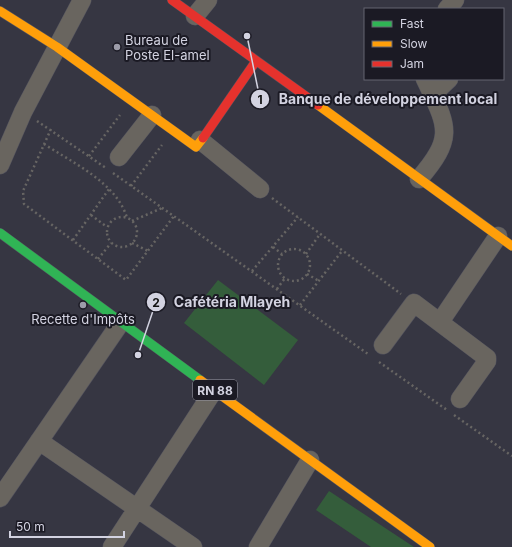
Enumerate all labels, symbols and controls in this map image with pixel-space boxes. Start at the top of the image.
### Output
legend [364,8,504,80]
text: Fast [400,16,424,31]
place label: Bureau de Poste El-amel [125,32,210,63]
text: Slow [400,36,428,51]
marker: Bureau de Poste El-amel [112,42,122,52]
text: Jam [400,56,424,71]
callout: Banque de développement local [250,86,505,112]
text: Banque de développement local [279,90,497,107]
text: 1 [257,92,263,107]
callout: Cafétéria Mlayeh [146,289,298,315]
text: Cafétéria Mlayeh [174,293,290,310]
text: 2 [152,295,160,310]
marker: Recette d'Impôts [78,300,88,310]
place label: Recette d'Impôts [31,311,135,327]
road number: RN 88 [193,380,237,400]
scale bar [10,513,124,539]
text: 50 m [16,519,45,534]

